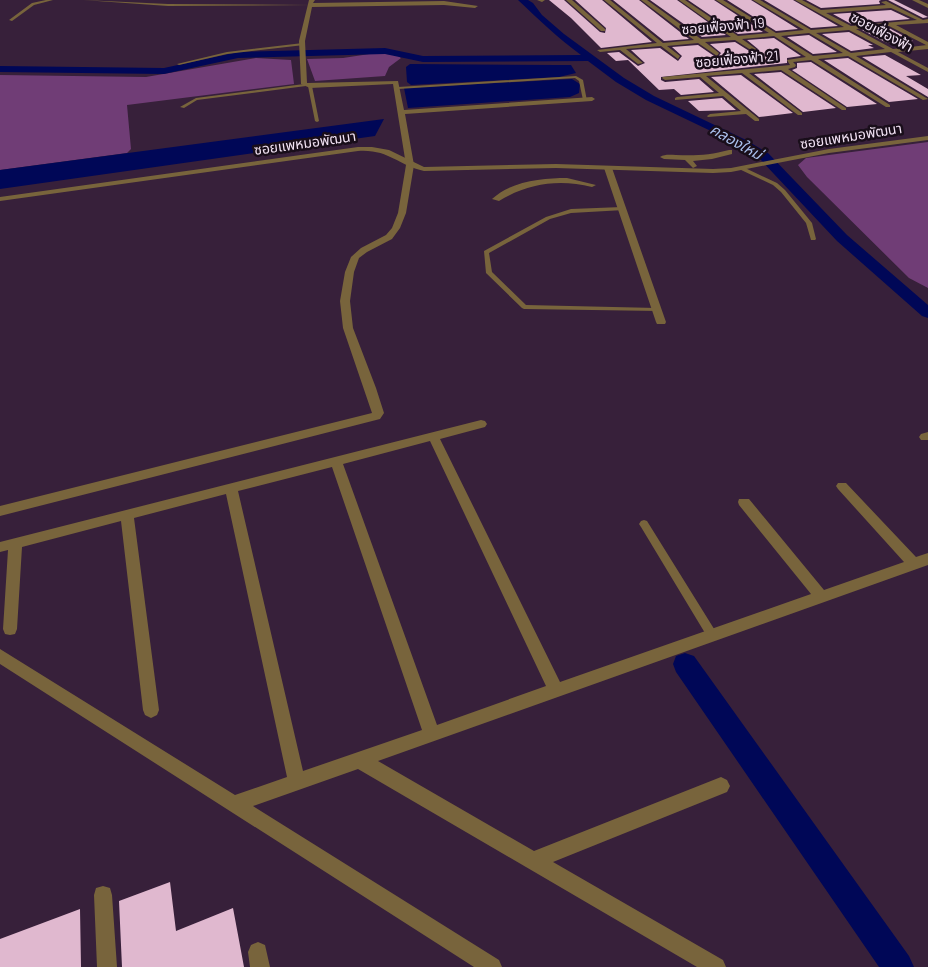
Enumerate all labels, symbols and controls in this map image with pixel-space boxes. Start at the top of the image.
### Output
street label: ซอยเฟื่องฟ้า [848,7,917,55]
street label: ซอยเฟื่องฟ้า 19 [681,12,765,38]
street label: ซอยเฟื่องฟ้า 21 [695,45,779,71]
water label: คลองใหม่ [707,119,768,164]
street label: ซอยแพหมอพัฒนา [799,119,903,152]
street label: ซอยแพหมอพัฒนา [253,127,357,158]

